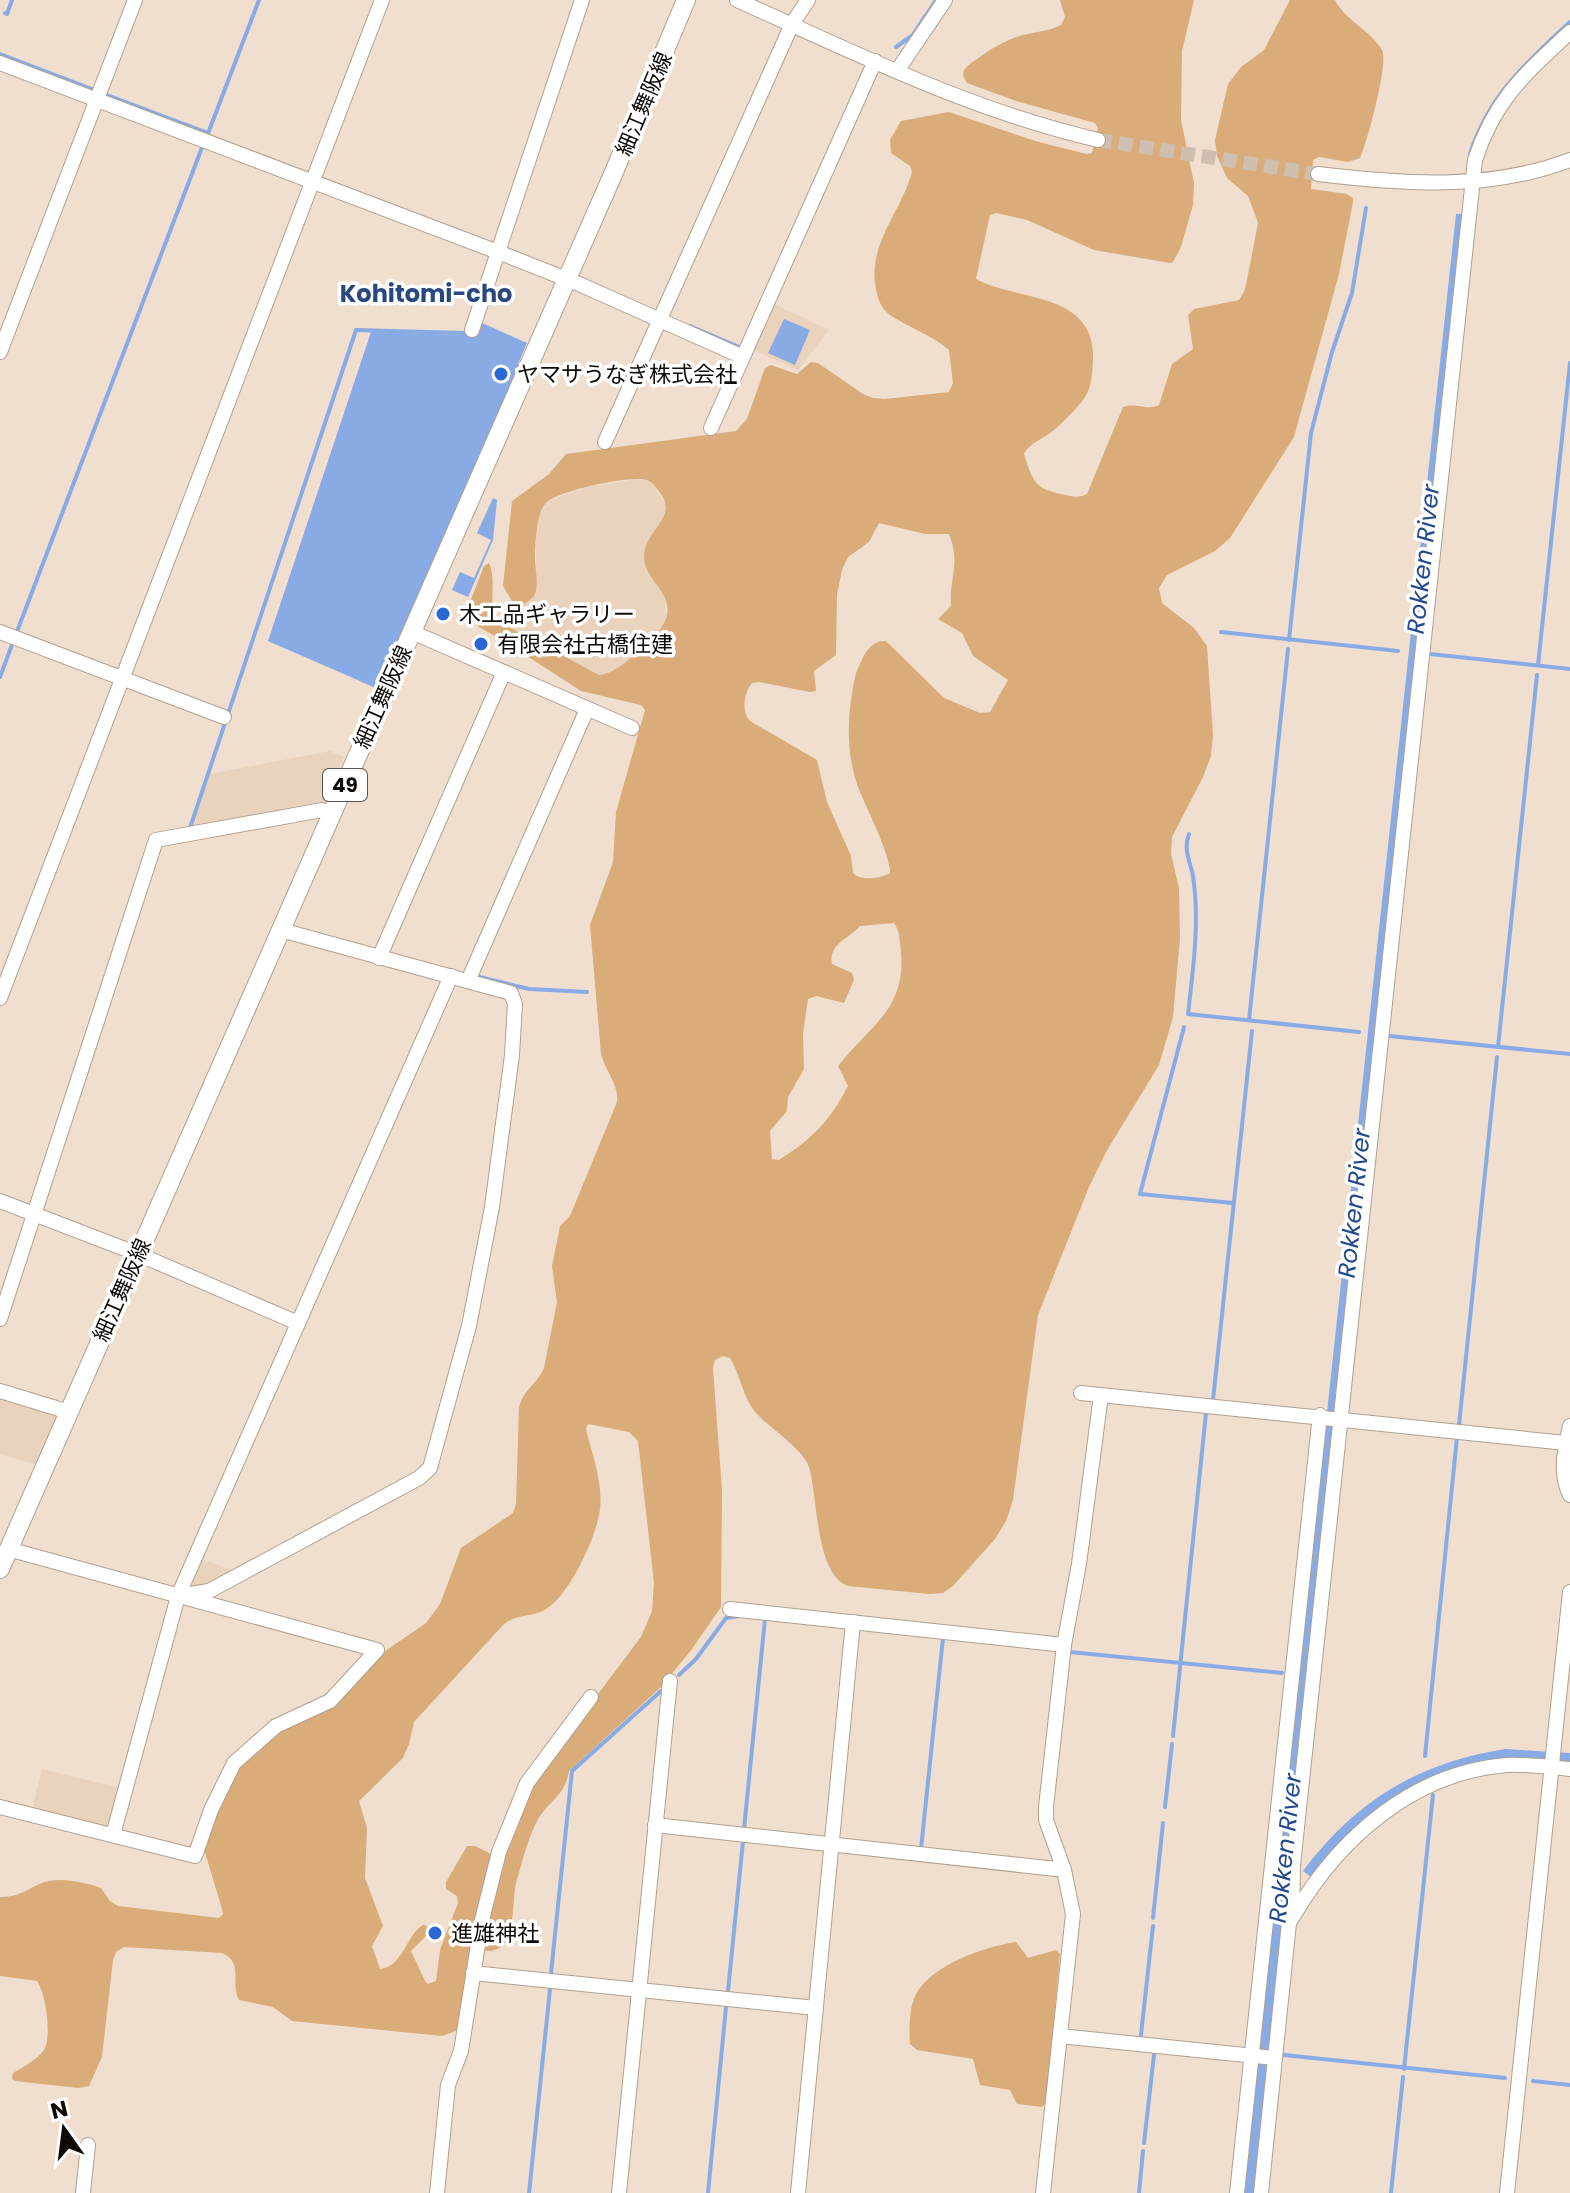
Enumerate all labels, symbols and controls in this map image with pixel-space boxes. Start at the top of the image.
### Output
street label: 細江舞阪線 [608,47,680,161]
district label: Kohitomi-cho [340,277,512,310]
place label: ヤマサうなぎ株式会社 [517,359,737,390]
marker: ヤマサうなぎ株式会社 [492,365,510,383]
water label: Rokken River [1399,482,1447,635]
place label: 木工品ギャラリー [459,599,635,630]
marker: 木工品ギャラリー [434,605,452,623]
place label: 有限会社古橋住建 [497,629,673,660]
marker: 有限会社古橋住建 [472,635,490,653]
street label: 細江舞阪線 [346,640,420,754]
road number: 49 [323,769,367,801]
water label: Rokken River [1330,1126,1378,1279]
street label: 細江舞阪線 [85,1233,159,1347]
water label: Rokken River [1261,1771,1309,1924]
place label: 進雄神社 [451,1918,539,1949]
marker: 進雄神社 [426,1924,444,1942]
north arrow [24,2089,104,2169]
text: N [48,2093,71,2127]

